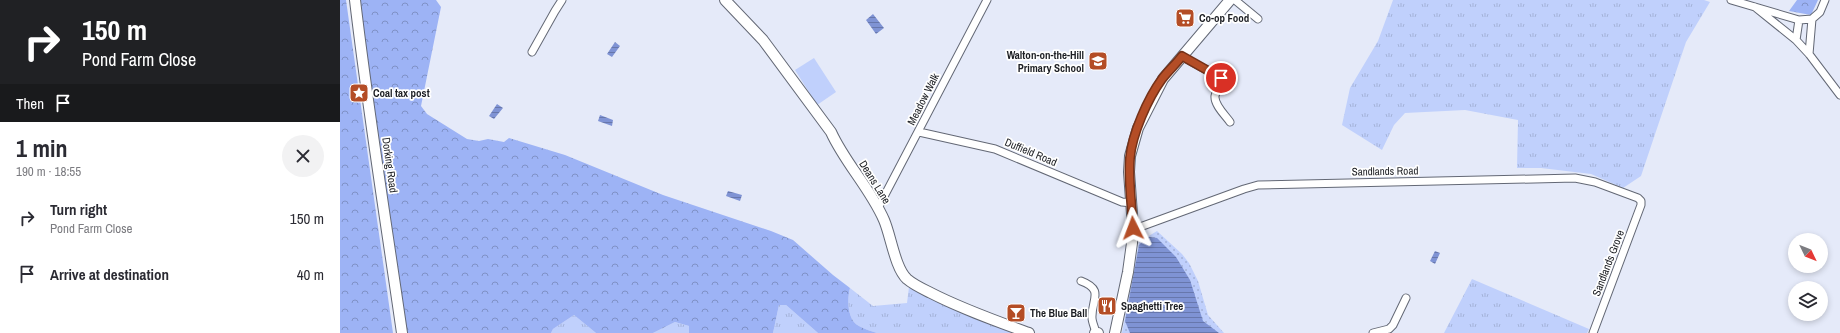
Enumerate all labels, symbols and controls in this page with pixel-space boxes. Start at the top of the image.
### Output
supermarket icon: Co-op Food [1174,7,1196,29]
text: 150 m [82,11,147,49]
place label: Co-op Food [1199,11,1249,25]
icon: right [16,16,68,68]
text: Pond Farm Close [82,47,196,72]
place label: Walton-on-the-Hill Primary School [1007,48,1084,75]
school or university icon: Walton-on-the-Hill Primary School [1087,50,1109,72]
pin [1204,61,1238,95]
icon: arrive [1210,67,1232,89]
street label: Meadow Walk [904,70,942,127]
place icon: Coal tax post [348,82,370,104]
place label: Coal tax post [373,86,430,100]
icon: arrive [52,92,74,114]
text: Then [16,93,44,114]
text: 1 min [16,132,67,164]
button: close [282,135,324,177]
street label: Duffield Road [1003,135,1059,169]
street label: Dorking Road [379,136,401,194]
street label: Deans Lane [856,158,894,206]
text: 190 m · 18:55 [16,163,81,180]
street label: Sandlands Road [1352,163,1418,179]
text: Turn right [50,199,107,220]
icon: right [16,207,38,229]
position arrow [1112,207,1154,249]
text: 150 m [290,208,324,229]
text: Pond Farm Close [50,220,132,237]
street label: Sandlands Grove [1589,228,1627,298]
north arrow [1788,233,1828,273]
map controls [1788,233,1828,321]
icon: arrive [16,263,38,285]
text: Arrive at destination [50,264,169,285]
text: 40 m [297,264,324,285]
button: layers [1788,281,1828,321]
restaurant icon: Spaghetti Tree [1096,295,1118,317]
place label: Spaghetti Tree [1121,299,1183,313]
bar icon: The Blue Ball [1005,302,1027,324]
place label: The Blue Ball [1030,306,1087,320]

